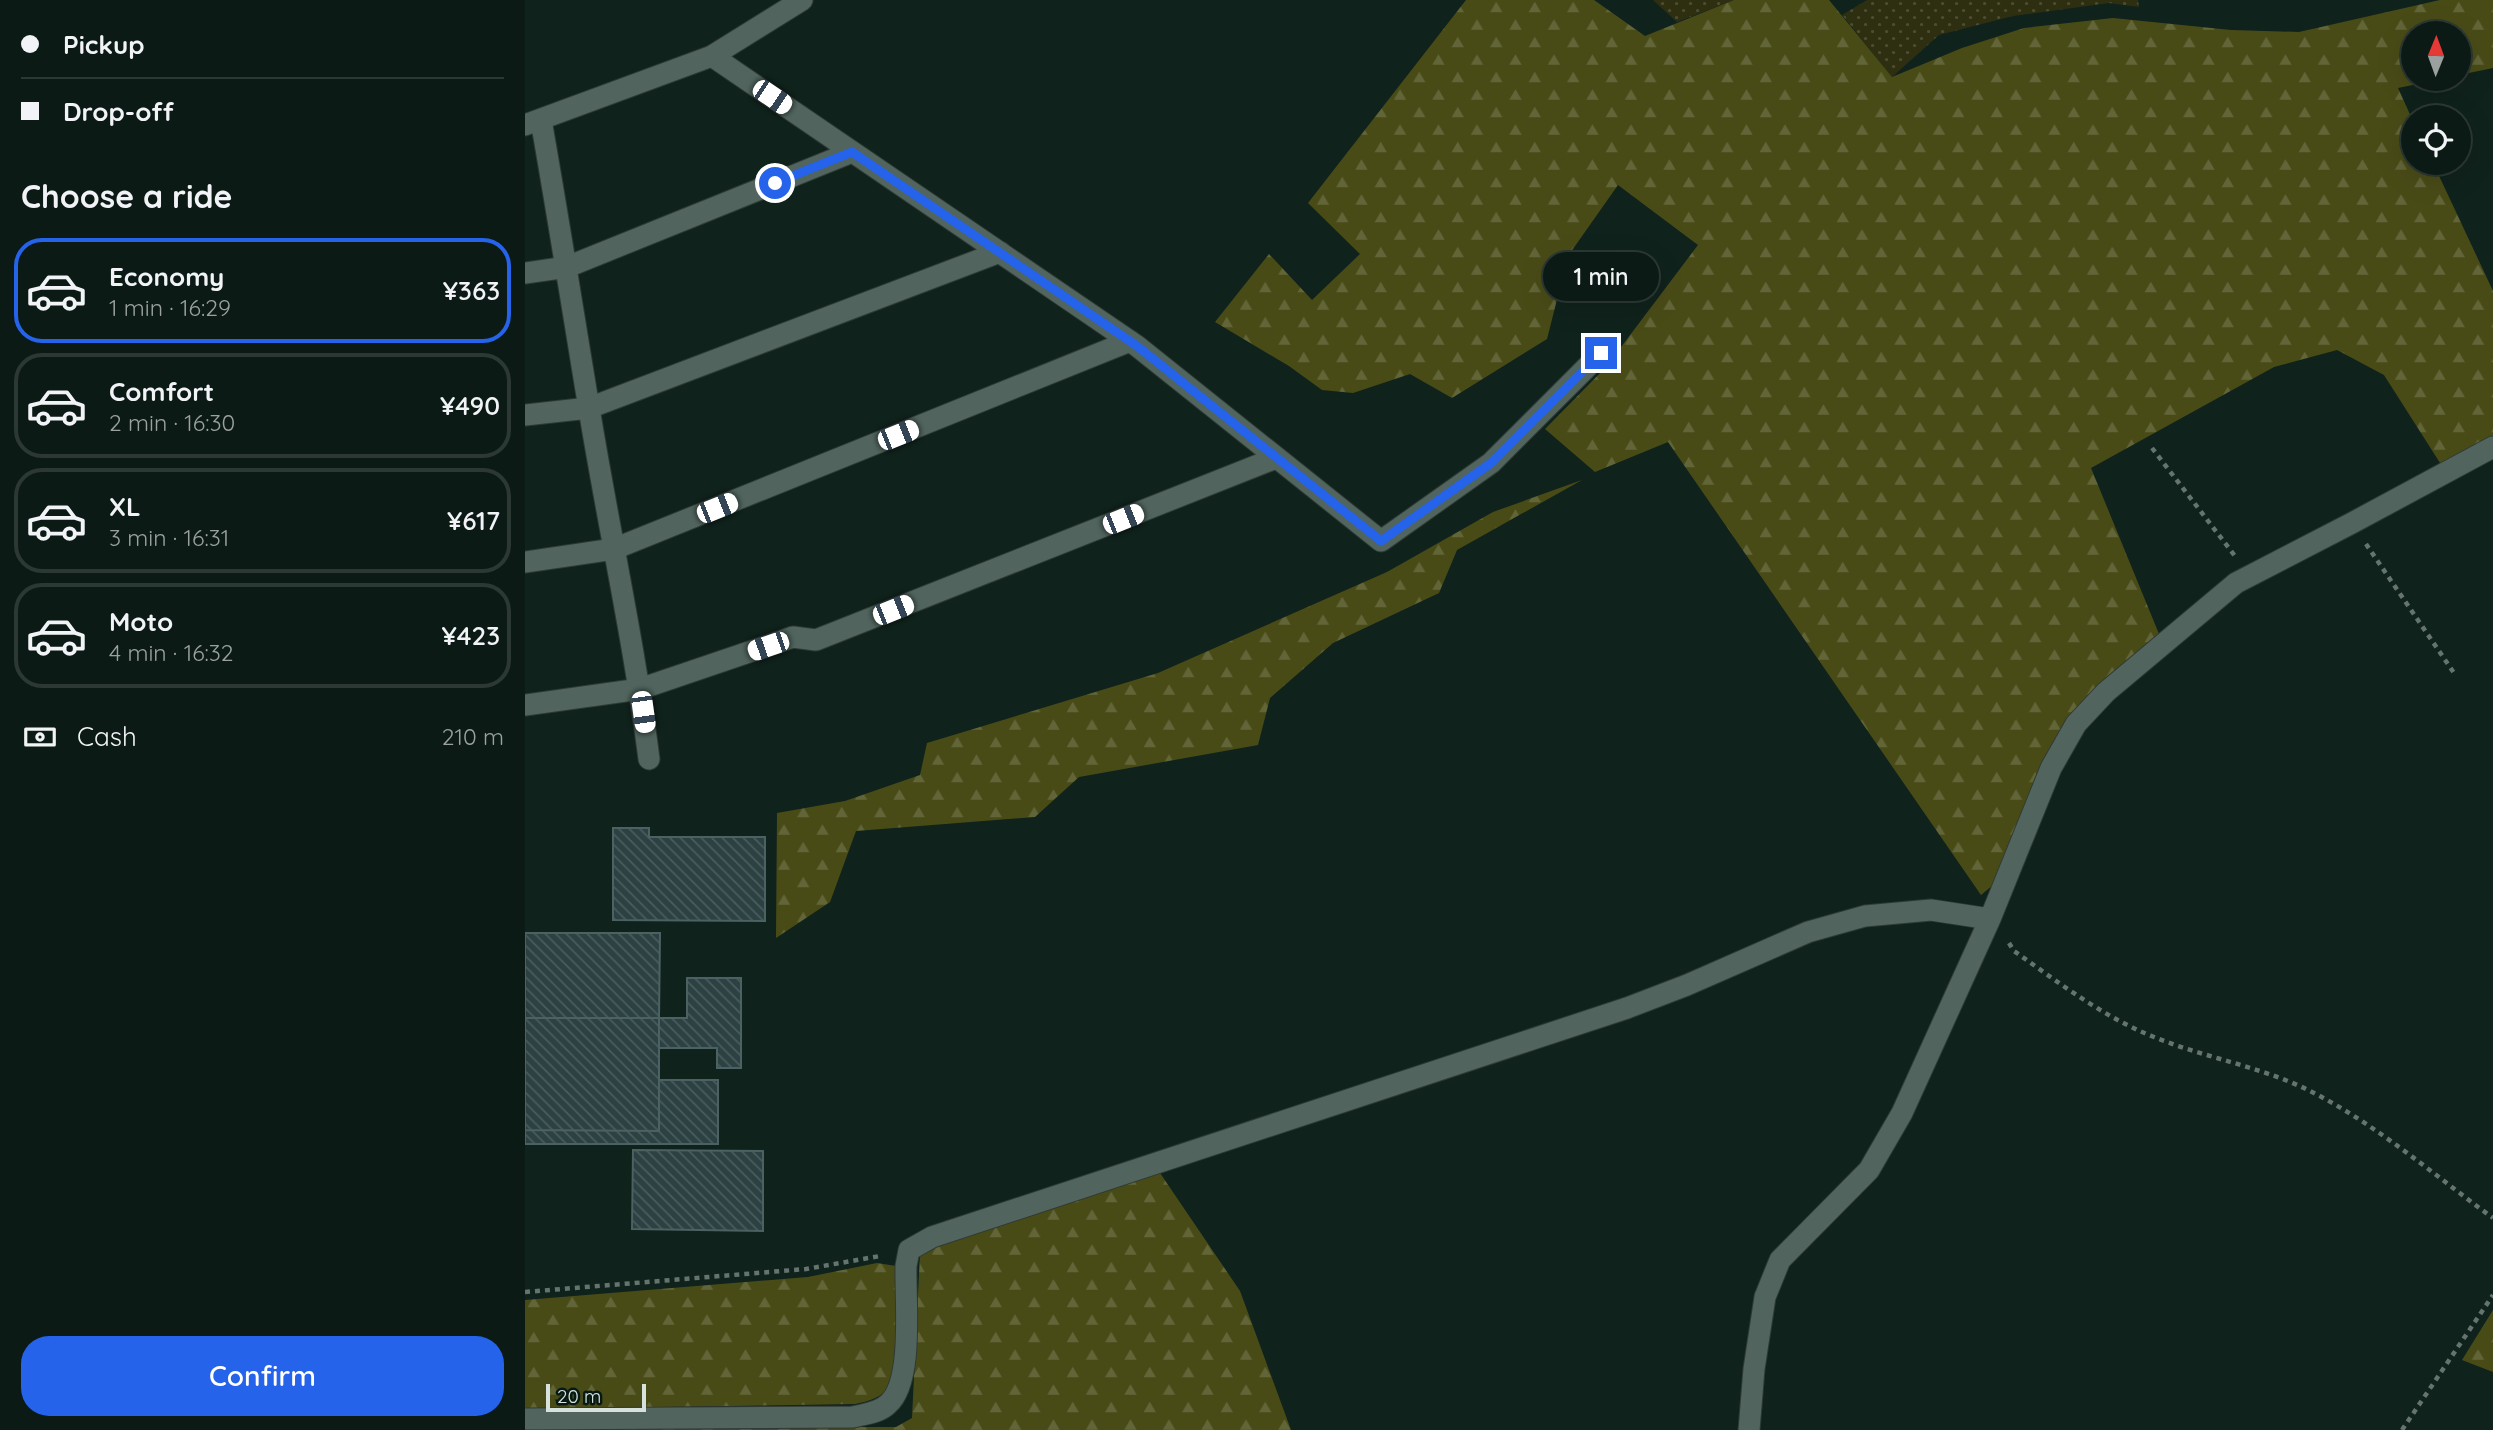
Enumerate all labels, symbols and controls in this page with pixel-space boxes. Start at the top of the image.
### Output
north arrow [2401,21,2471,91]
map controls [2401,21,2471,175]
text: Pickup [63,28,145,61]
car [749,77,796,117]
text: Drop-off [63,95,174,128]
button: locate [2401,105,2471,175]
route start [759,167,791,199]
text: Choose a ride [21,176,233,216]
callout: 1 min [1543,252,1659,300]
icon: car [25,259,88,322]
text: Economy [109,260,224,293]
text: 1 min [1573,262,1629,291]
text: ¥363 [443,274,500,307]
text: 1 min · 16:29 [109,293,231,322]
route end [1585,337,1617,369]
icon: car [25,374,88,437]
text: Comfort [109,375,214,408]
text: ¥490 [440,389,500,422]
text: 2 min · 16:30 [109,408,235,437]
car [875,417,922,453]
icon: car [25,489,88,552]
text: XL [109,490,141,523]
car [694,490,741,526]
car [1100,501,1147,537]
text: ¥617 [447,504,500,537]
text: 3 min · 16:31 [109,523,229,552]
car [870,592,917,628]
icon: car [25,604,88,667]
text: Moto [109,605,173,638]
text: ¥423 [442,619,500,652]
car [745,629,792,663]
text: 4 min · 16:32 [109,638,234,667]
car [630,690,657,734]
icon: cash [21,718,59,756]
text: Cash [77,720,137,753]
text: 210 m [442,722,504,751]
button: Confirm [21,1336,504,1416]
scale bar [546,1381,646,1413]
text: 20 m [557,1384,601,1408]

